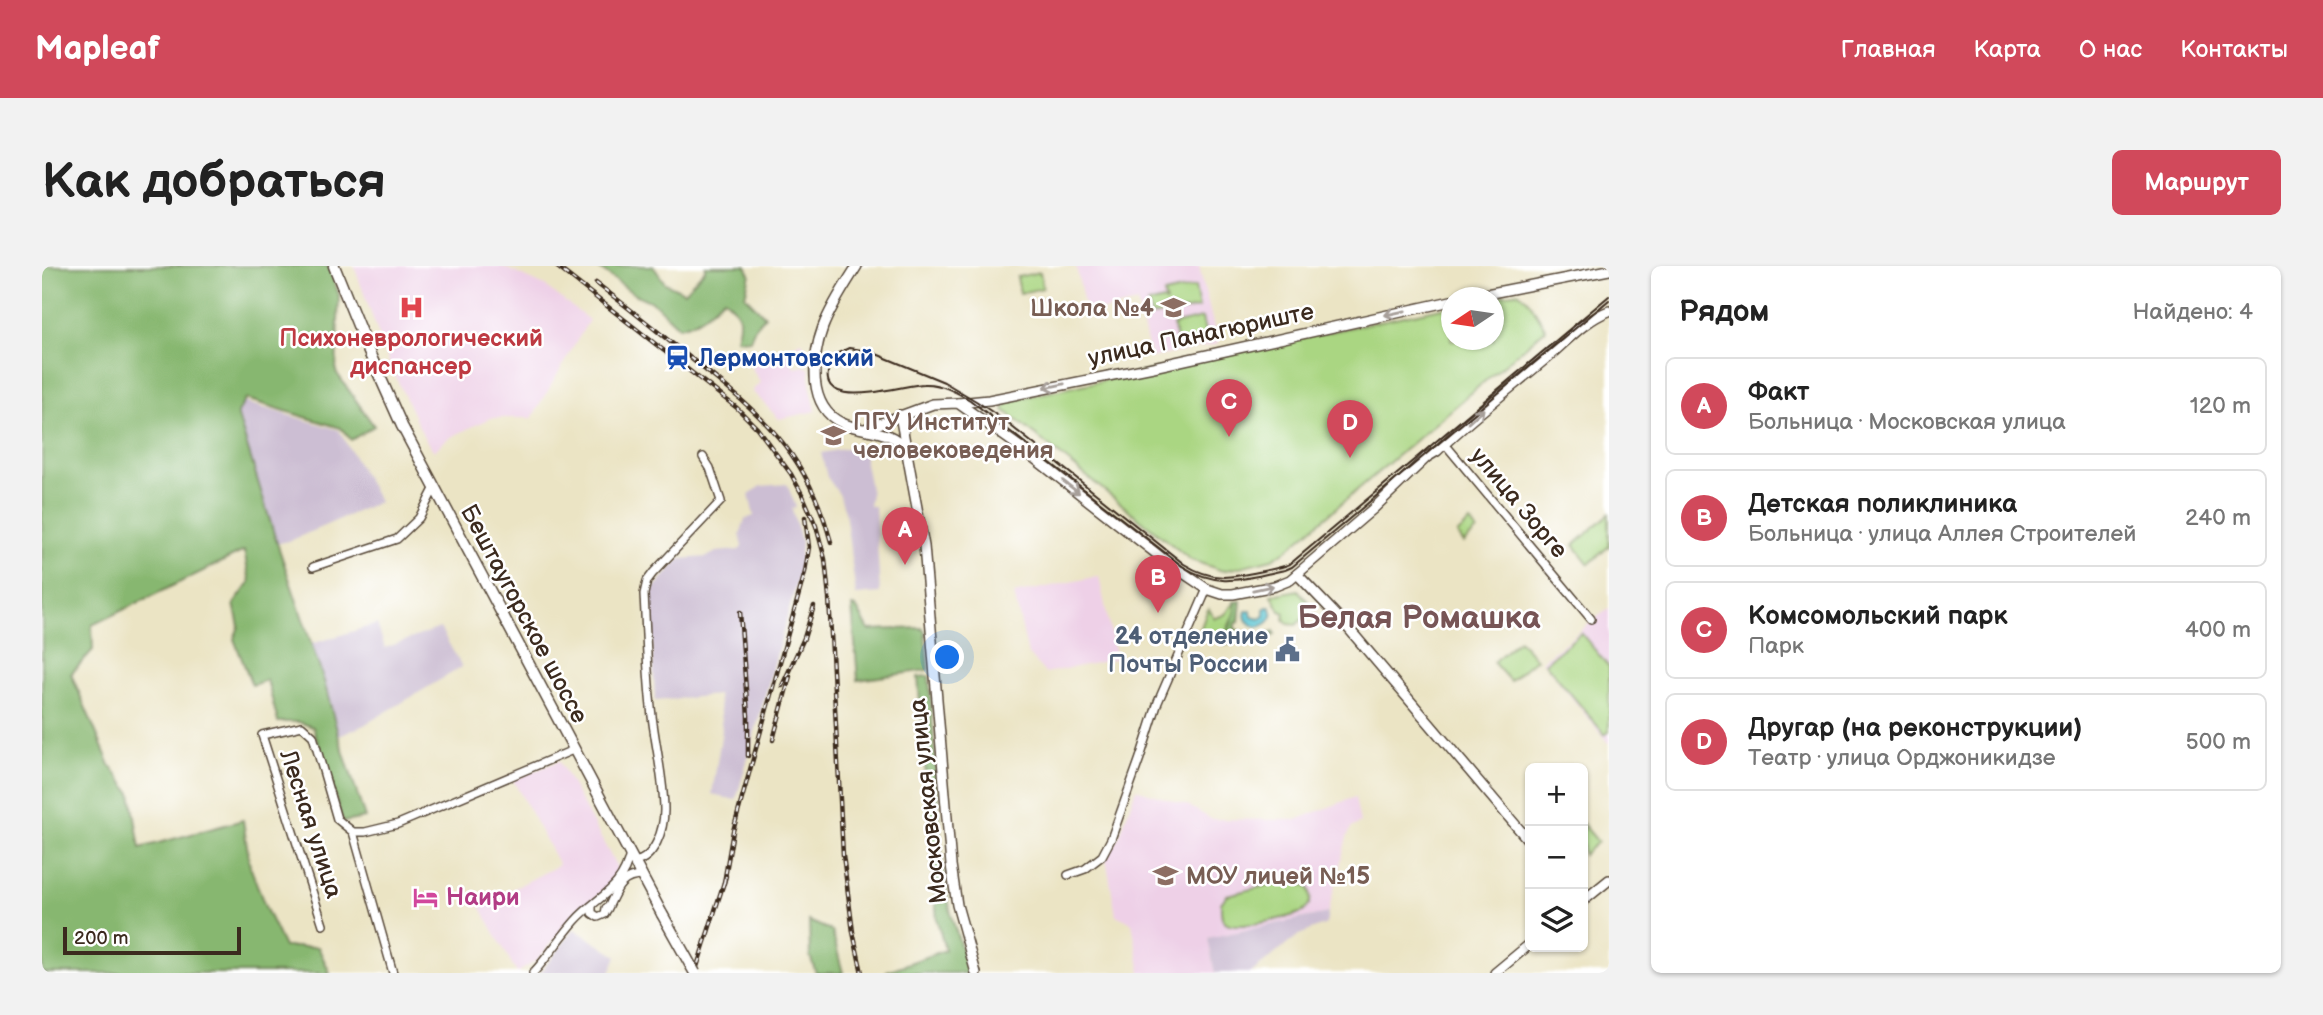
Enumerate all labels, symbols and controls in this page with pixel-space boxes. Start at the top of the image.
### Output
text: Mapleaf [35,29,160,69]
text: Главная [1841,35,1935,64]
text: Карта [1973,35,2041,64]
text: О нас [2079,35,2142,64]
text: Контакты [2180,35,2288,64]
button: Маршрут [2112,150,2281,215]
text: Как добраться [42,153,386,212]
north arrow [1441,287,1504,350]
hospital icon: Психоневрологический диспансер [397,293,425,321]
place label: Школа №4 [1030,294,1154,323]
school or university icon: Школа №4 [1160,294,1188,322]
text: Рядом [1679,294,1769,330]
street label: улица Панагюриште [1085,297,1317,373]
text: Найдено: 4 [2133,298,2253,326]
one-way arrow [1384,306,1407,320]
place label: Психоневрологический диспансер [279,324,543,381]
station icon: Лермонтовский [664,344,692,372]
place label: Лермонтовский [697,344,874,373]
text: Факт [1748,377,1809,408]
pin: C [1206,379,1252,437]
one-way arrow [1044,380,1066,393]
text: A [1697,392,1711,420]
text: 120 m [2190,392,2251,420]
pin: D [1327,400,1373,458]
one-way arrow [1467,407,1484,424]
place label: ПГУ Институт человековедения [853,408,1054,465]
text: Больница · Московская улица [1748,408,2066,436]
school or university icon: ПГУ Институт человековедения [819,422,847,450]
street label: улица Зорге [1464,442,1574,564]
one-way arrow [1061,480,1080,495]
text: Детская поликлиника [1748,489,2017,520]
street label: Бештаугорское шоссе [454,500,594,728]
text: B [1696,504,1712,532]
text: 240 m [2185,504,2251,532]
pin: A [882,507,928,565]
text: Больница · улица Аллея Строителей [1748,520,2136,548]
pin: B [1135,555,1181,613]
one-way arrow [1251,581,1274,595]
district label: Белая Ромашка [1298,599,1541,638]
text: Комсомольский парк [1748,601,2008,632]
text: C [1696,616,1712,644]
text: 400 m [2185,616,2251,644]
place label: 24 отделение Почты России [1108,622,1268,679]
text: Парк [1748,632,1804,660]
public building icon: 24 отделение Почты России [1274,636,1302,664]
your location [930,640,964,674]
street label: Московская улица [903,697,953,905]
text: Другар (на реконструкции) [1748,713,2082,744]
text: D [1696,728,1712,756]
text: 500 m [2186,728,2251,756]
text: Театр · улица Орджоникидзе [1748,744,2056,772]
street label: Лесная улица [273,745,349,902]
map controls [1525,763,1588,952]
button: + [1525,763,1588,826]
button: − [1525,826,1588,889]
school or university icon: МОУ лицей №15 [1152,862,1180,890]
place label: МОУ лицей №15 [1186,862,1370,891]
hotel icon: Наири [412,883,440,911]
place label: Наири [446,883,519,912]
button: layers [1525,889,1588,952]
scale bar [63,924,242,956]
text: 200 m [74,927,128,950]

